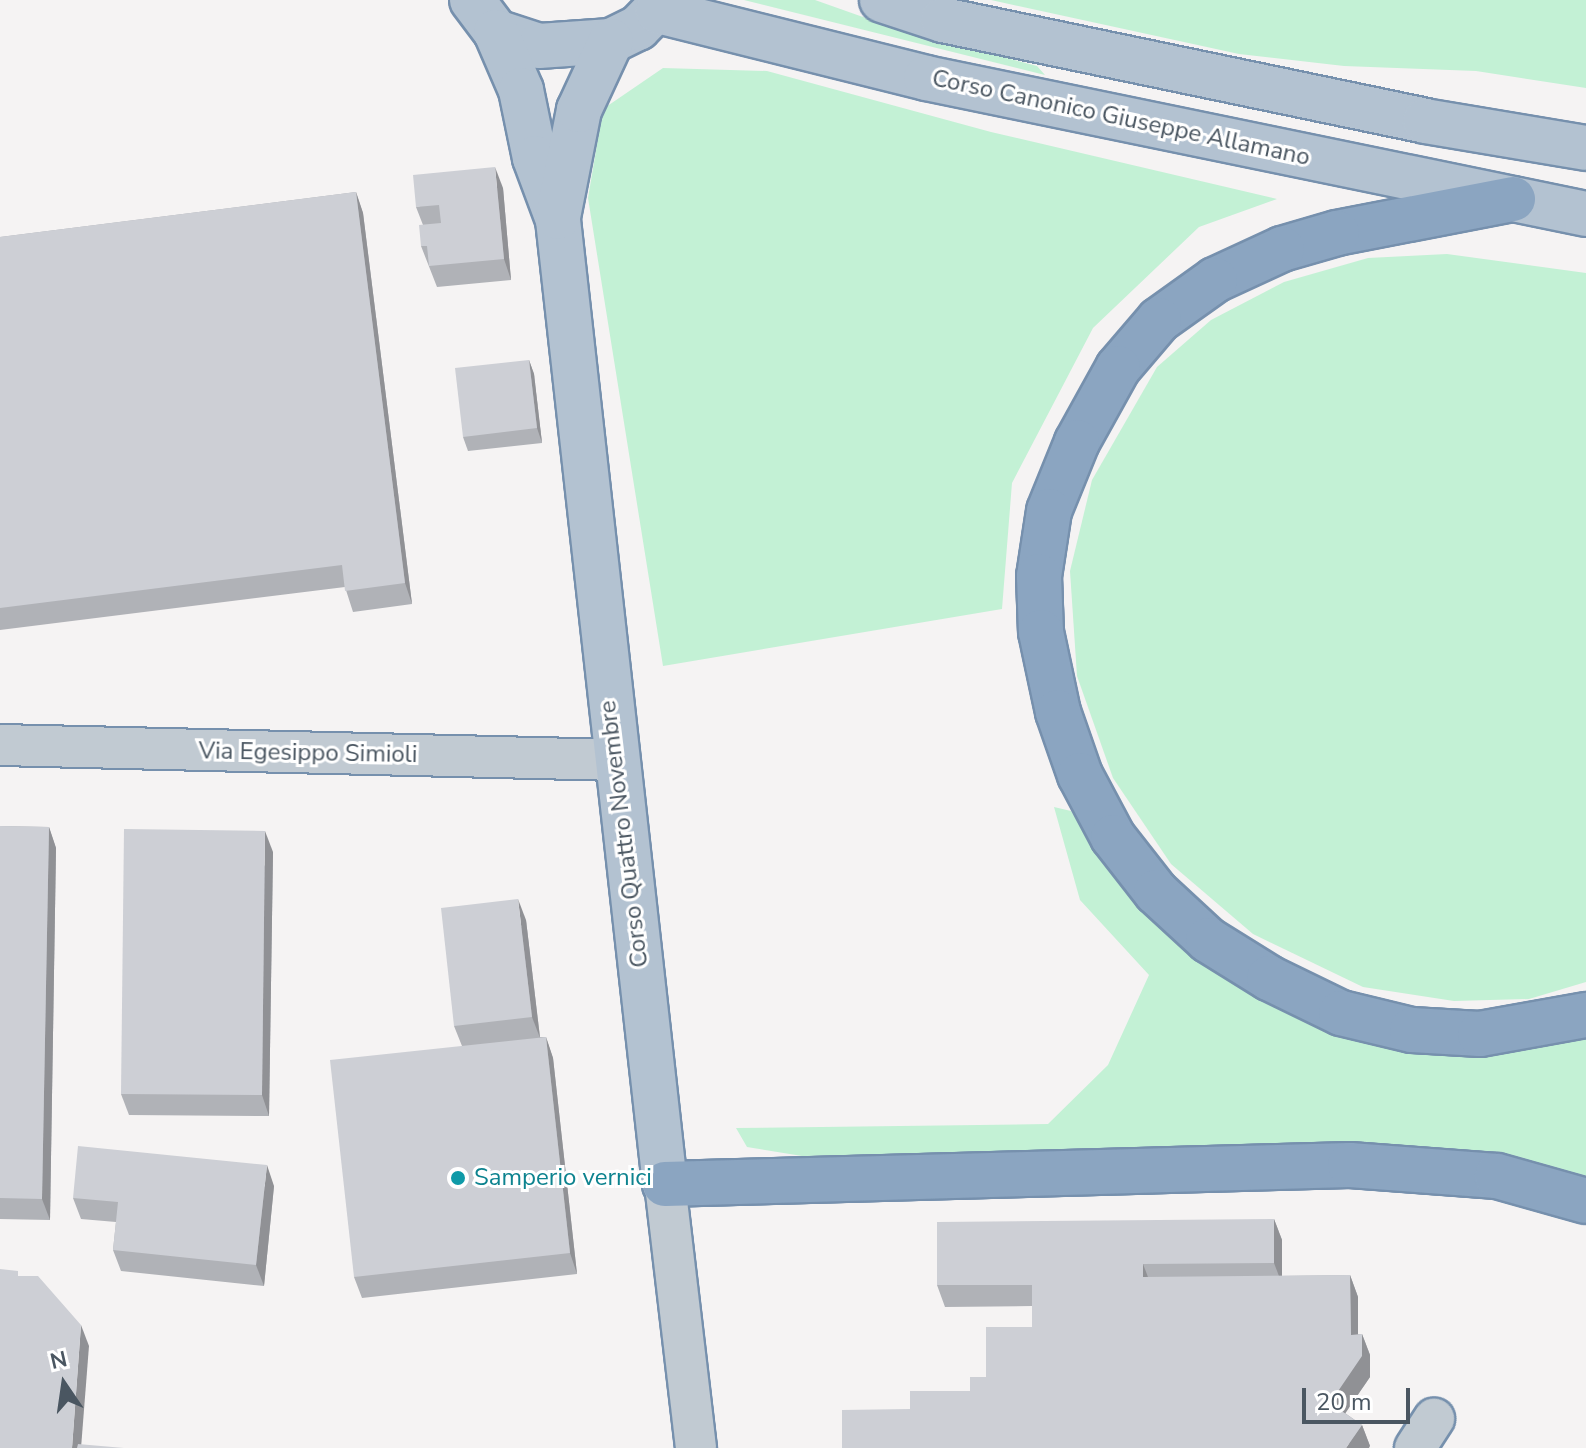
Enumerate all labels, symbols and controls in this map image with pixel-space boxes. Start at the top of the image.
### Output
street label: Corso Canonico Giuseppe Allamano [929,64,1313,172]
street label: Corso Quattro Novembre [593,699,655,969]
street label: Via Egesippo Simioli [198,737,418,769]
place label: Samperio vernici [474,1164,652,1192]
marker: Samperio vernici [449,1169,467,1187]
north arrow [24,1344,104,1424]
text: N [47,1344,70,1377]
scale bar [1306,1372,1414,1422]
text: 20 m [1316,1386,1372,1418]

